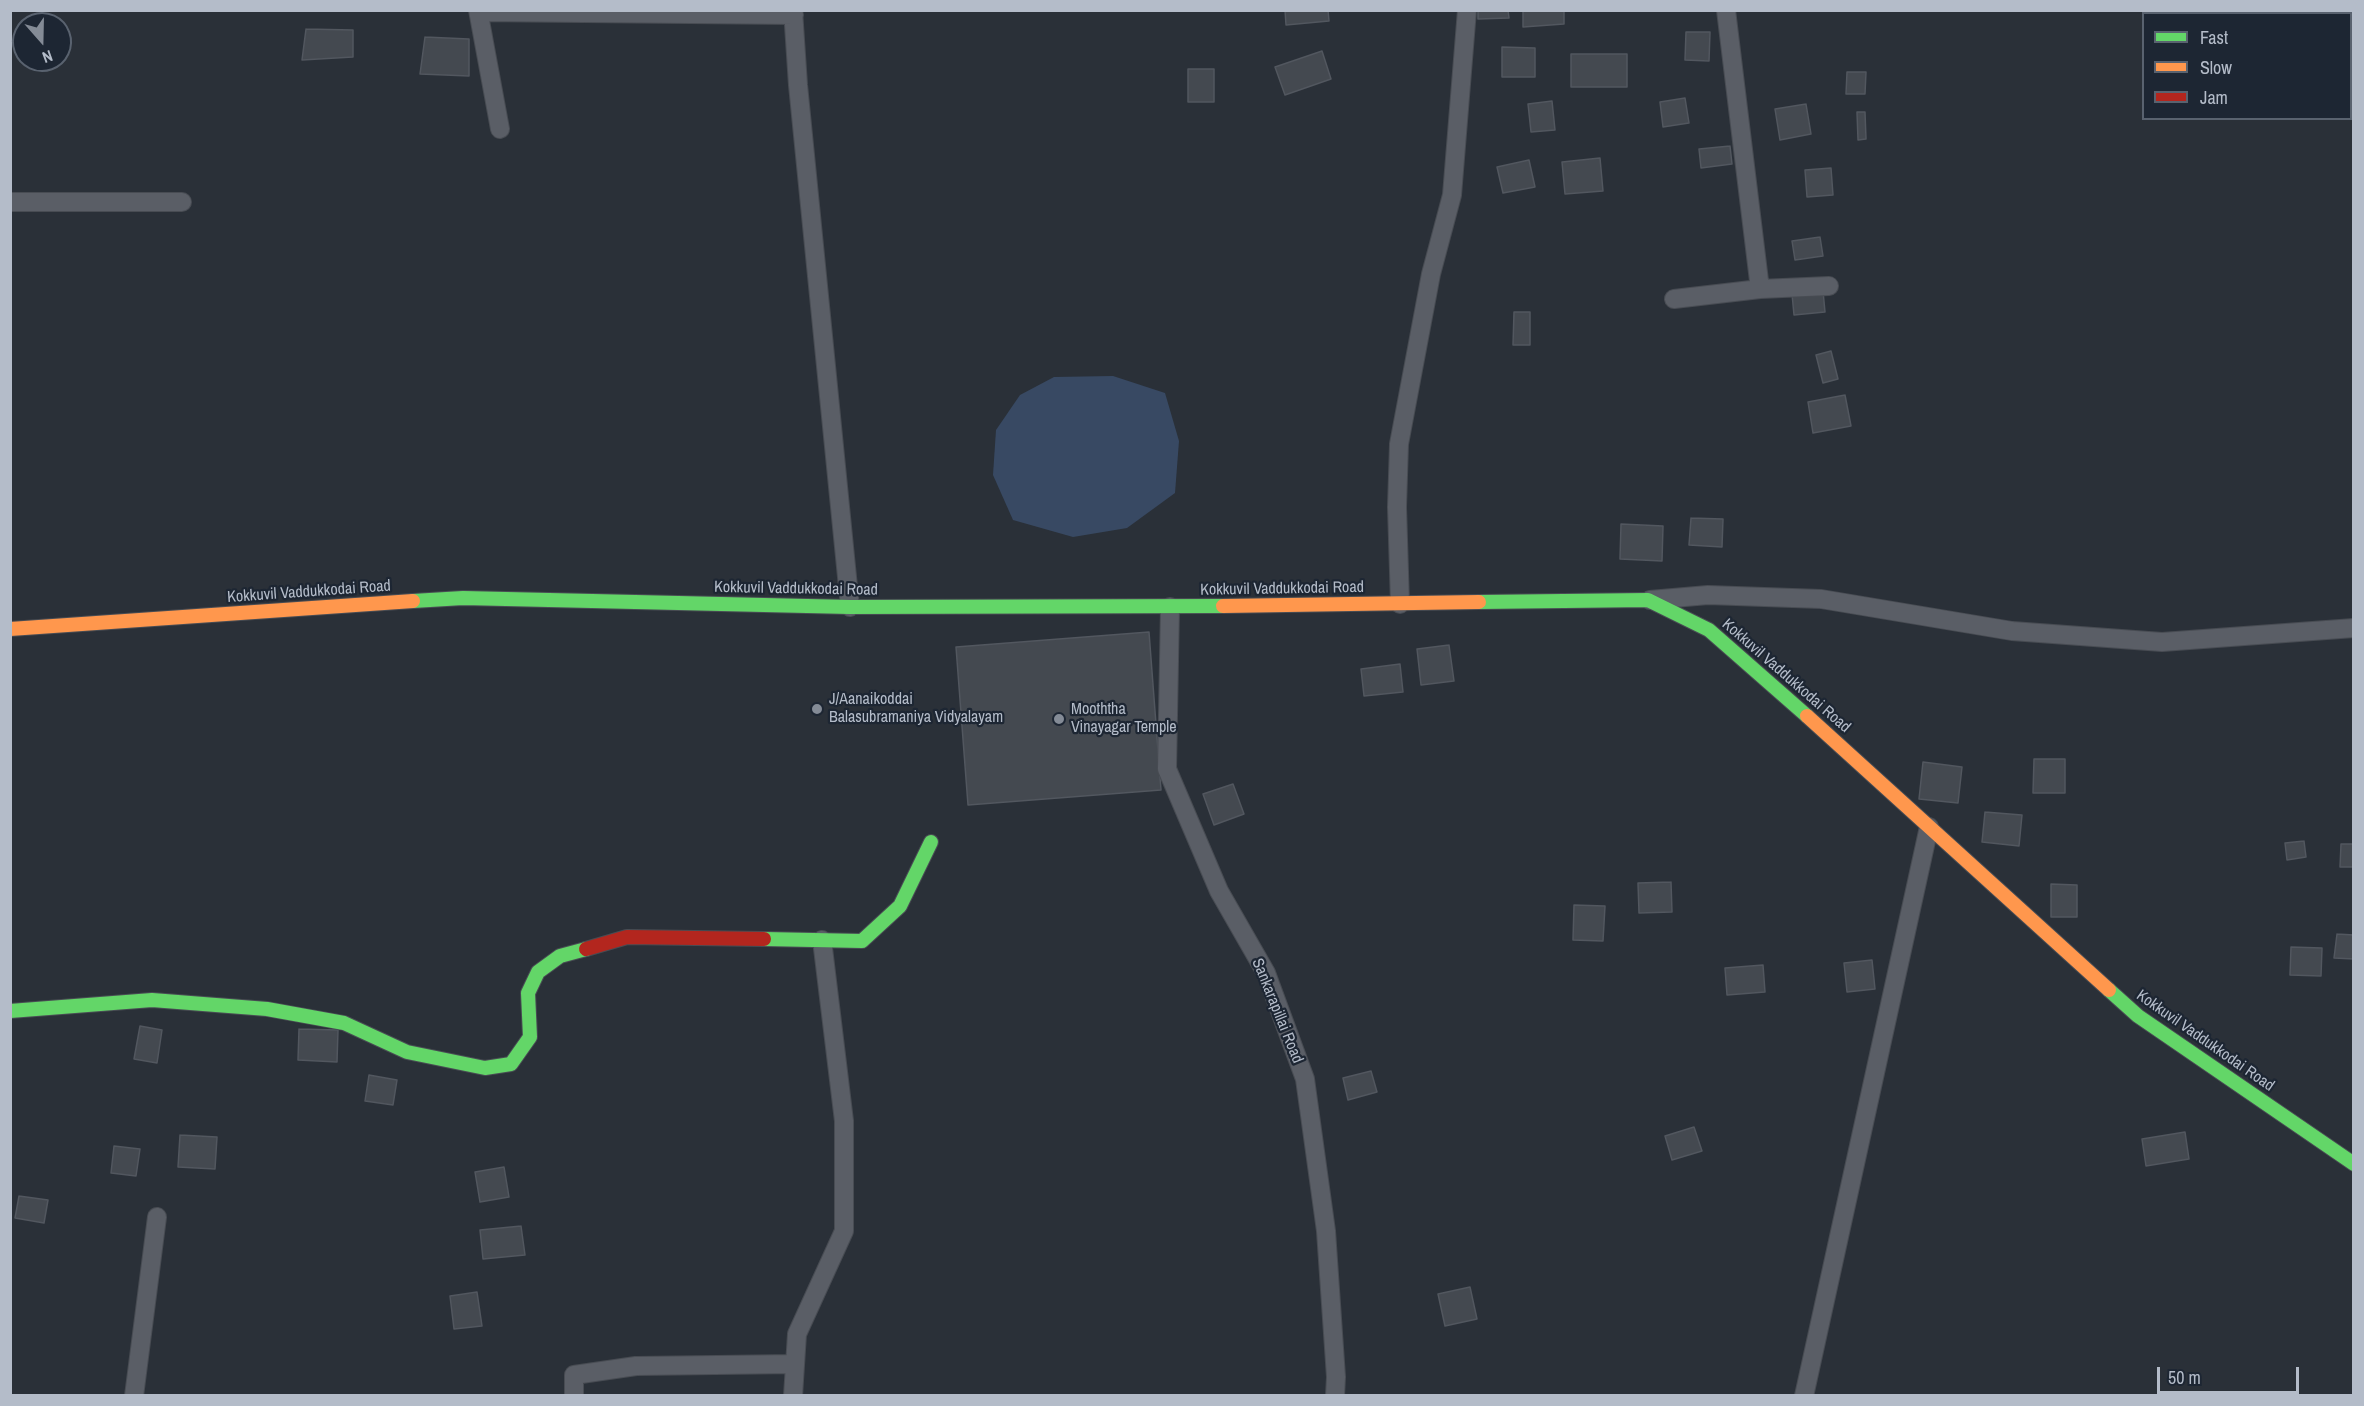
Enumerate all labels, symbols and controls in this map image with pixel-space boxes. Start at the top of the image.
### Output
north arrow [12,12,72,72]
legend [2142,12,2352,120]
text: Fast [2200,25,2228,50]
text: N [39,45,56,69]
text: Slow [2200,55,2232,80]
text: Jam [2200,85,2228,110]
street label: Kokkuvil Vaddukkodai Road [227,577,391,607]
street label: Kokkuvil Vaddukkodai Road [714,578,878,600]
street label: Kokkuvil Vaddukkodai Road [1200,578,1364,600]
street label: Kokkuvil Vaddukkodai Road [1718,615,1854,737]
place label: J/Aanaikoddai Balasubramaniya Vidyalayam [829,690,1003,728]
place label: Mooththa Vinayagar Temple [1071,700,1177,738]
marker: J/Aanaikoddai Balasubramaniya Vidyalayam [810,702,824,716]
marker: Mooththa Vinayagar Temple [1052,712,1066,726]
street label: Sankarapillai Road [1247,956,1307,1066]
street label: Kokkuvil Vaddukkodai Road [2132,986,2278,1096]
scale bar [2160,1355,2302,1393]
text: 50 m [2168,1365,2201,1390]

